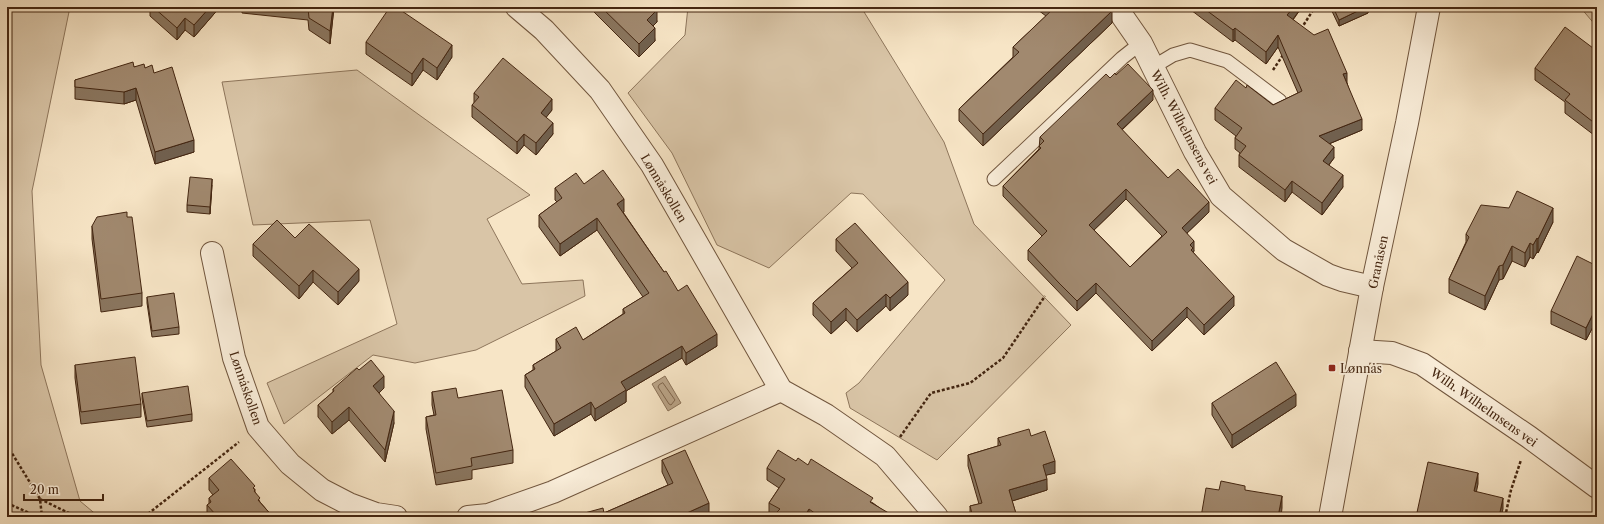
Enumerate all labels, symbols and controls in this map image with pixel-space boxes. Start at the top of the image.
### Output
street label: Wilh. Wilhelmsens vei [1147,66,1221,187]
street label: Lønnåskollen [638,151,691,225]
street label: Granåsen [1365,233,1391,290]
street label: Lønnåskollen [226,349,266,427]
place label: Lønnås [1340,361,1382,376]
marker: Lønnås [1327,363,1337,373]
street label: Wilh. Wilhelmsens vei [1427,364,1541,450]
scale bar [24,476,103,502]
text: 20 m [30,482,59,497]

